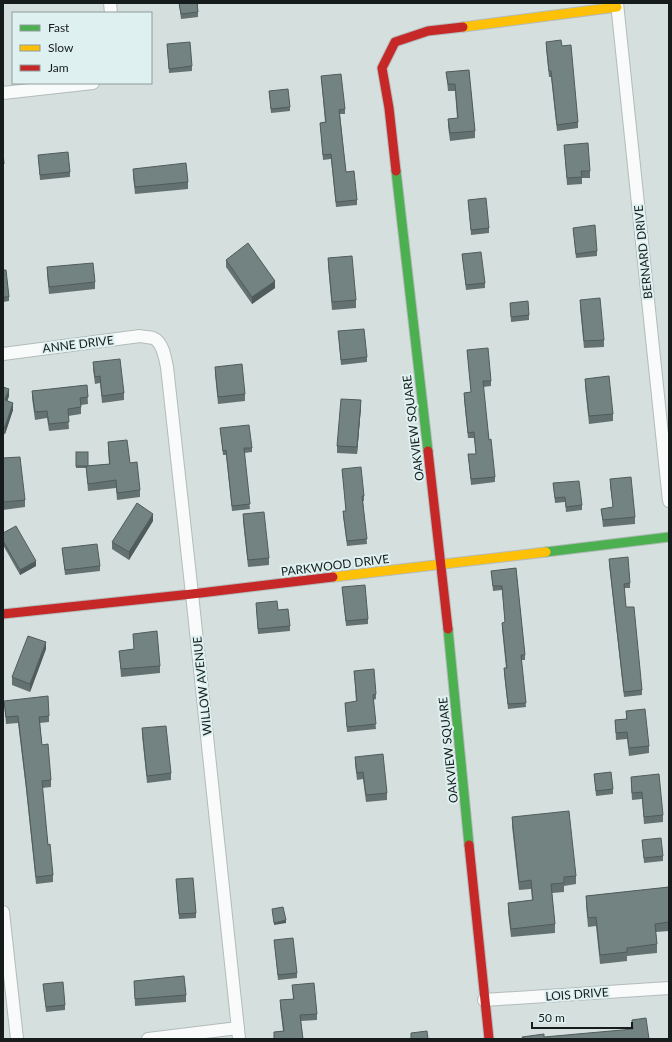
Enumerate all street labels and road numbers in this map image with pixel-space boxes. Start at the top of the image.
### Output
street label: BERNARD DRIVE [631,204,655,300]
street label: ANNE DRIVE [42,332,114,356]
street label: OAKVIEW SQUARE [399,374,427,482]
street label: PARKWOOD DRIVE [280,551,390,579]
street label: WILLOW AVENUE [189,636,215,736]
street label: OAKVIEW SQUARE [435,696,461,804]
street label: LOIS DRIVE [545,984,609,1004]

